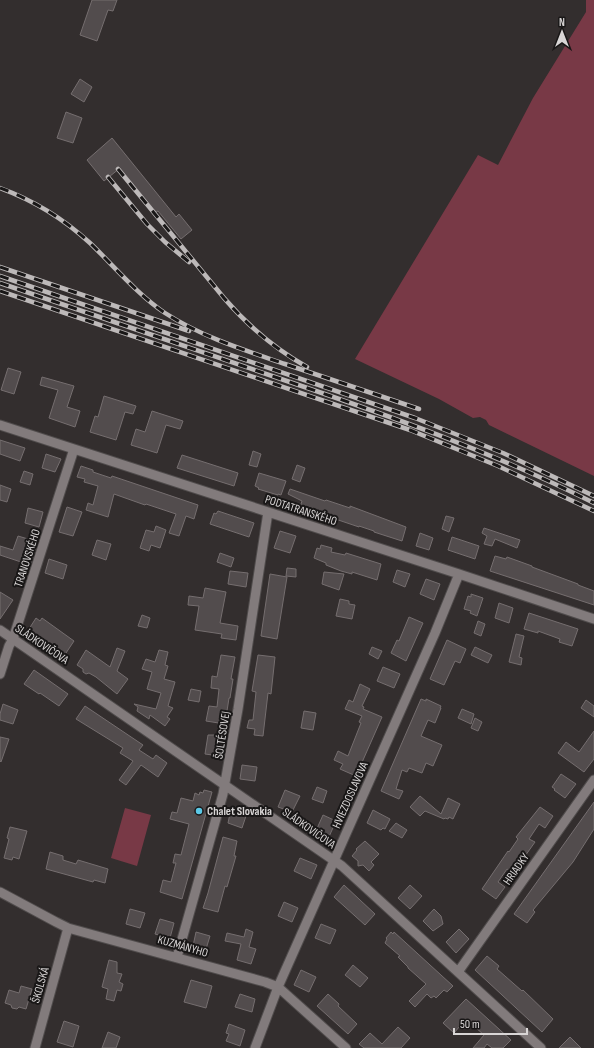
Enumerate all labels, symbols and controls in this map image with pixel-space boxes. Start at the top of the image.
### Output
north arrow [542,12,582,52]
text: N [559,16,565,29]
street label: PODTATRANSKÉHO [263,492,339,529]
street label: TRANOVSKÉHO [11,527,44,589]
street label: SLÁDKOVIČOVA [12,621,72,668]
street label: ŠOLTÉSOVEJ [211,710,234,760]
street label: HVIEZDOSLAVOVA [329,759,372,831]
place label: Chalet Slovakia [207,804,272,819]
street label: SLÁDKOVIČOVA [279,805,339,853]
marker: Chalet Slovakia [194,806,204,816]
street label: HRIADKY [500,850,533,888]
street label: KUZMÁNYHO [156,932,210,961]
street label: ŠKOLSKÁ [28,965,53,1005]
scale bar [454,1010,527,1036]
text: 50 m [460,1017,480,1032]

